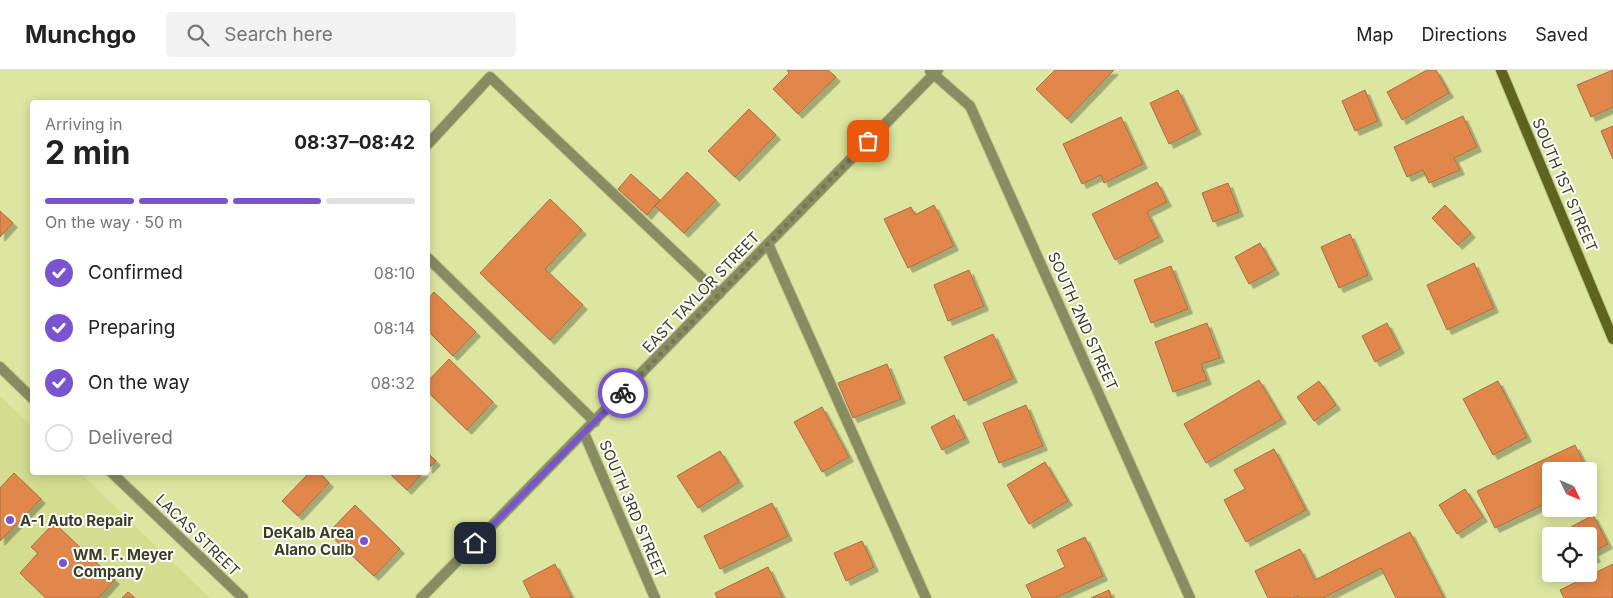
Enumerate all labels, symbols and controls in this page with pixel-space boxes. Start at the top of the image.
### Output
search box [166,12,516,57]
text: Munchgo [25,20,136,49]
icon: search [184,21,212,49]
text: Search here [224,23,333,46]
text: Map [1356,24,1394,45]
text: Directions [1422,24,1507,45]
text: Saved [1535,24,1588,45]
text: Arriving in [45,114,122,134]
street label: SOUTH 1ST STREET [1528,115,1602,255]
pin [847,120,889,162]
icon: bag [854,127,882,155]
text: 08:37–08:42 [294,131,415,154]
text: 2 min [45,133,131,172]
text: On the way · 50 m [45,212,183,232]
street label: EAST TAYLOR STREET [638,228,764,356]
street label: SOUTH 2ND STREET [1044,249,1122,393]
icon: check [45,259,73,287]
text: Confirmed [88,261,183,284]
text: 08:10 [374,263,415,283]
icon: check [45,314,73,342]
text: Preparing [88,316,175,339]
text: 08:14 [374,318,415,338]
courier [598,368,648,418]
icon: check [45,369,73,397]
text: On the way [88,371,190,394]
text: 08:32 [371,373,415,393]
icon: bike [609,379,637,407]
text: Delivered [88,426,173,449]
street label: SOUTH 3RD STREET [595,437,671,581]
north arrow [1542,462,1598,518]
map controls [1542,462,1597,582]
street label: LACAS STREET [152,490,244,580]
place label: A-1 Auto Repair [20,511,133,530]
marker: A-1 Auto Repair [4,514,16,526]
pin [454,522,496,564]
place label: DeKalb Area Alano Culb [263,523,354,559]
button: locate [1542,527,1597,582]
icon: home [461,529,489,557]
marker: DeKalb Area Alano Culb [358,535,370,547]
place label: WM. F. Meyer Company [73,545,173,581]
marker: WM. F. Meyer Company [57,557,69,569]

